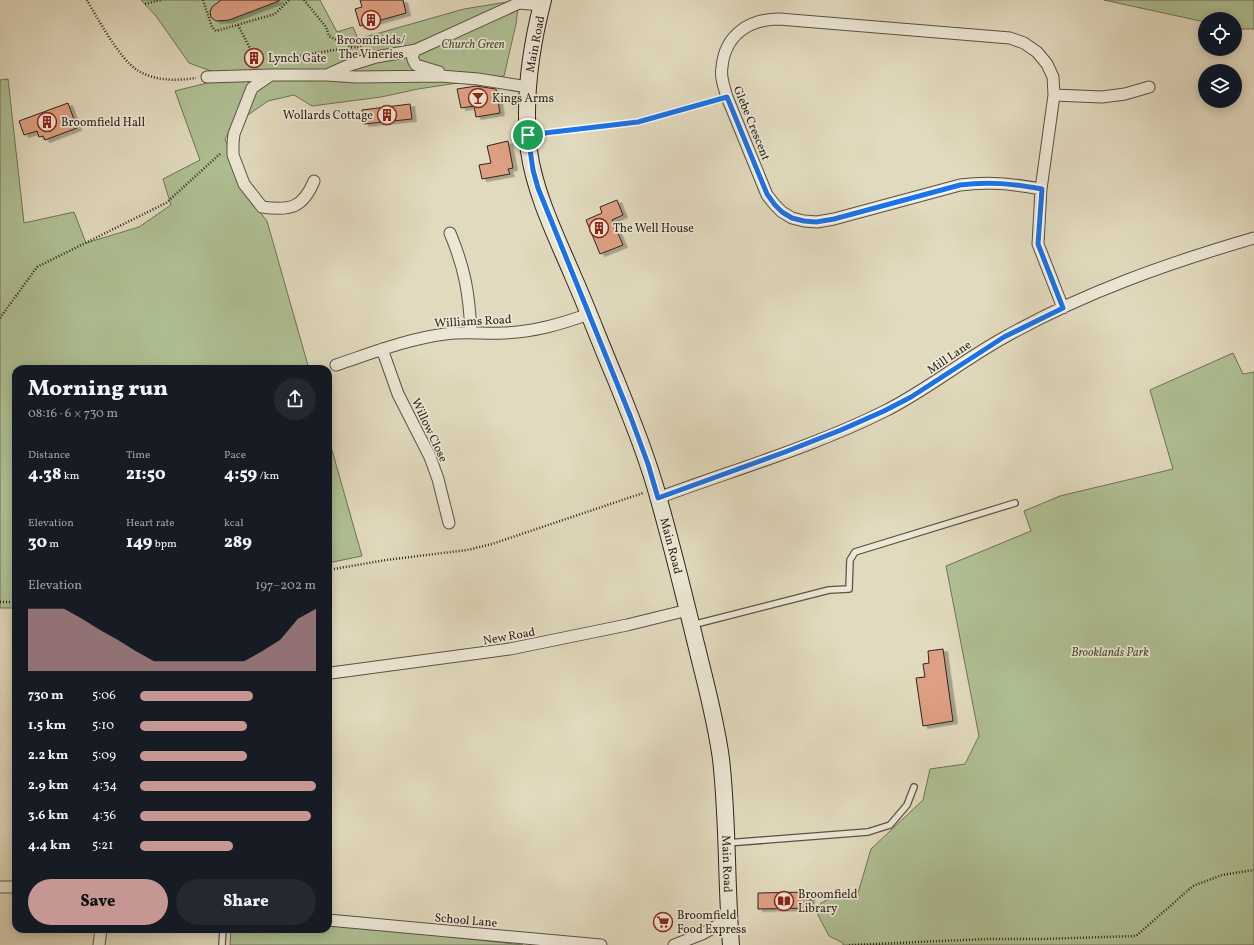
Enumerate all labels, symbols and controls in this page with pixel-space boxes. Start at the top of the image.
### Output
building icon: Broomfields/ The Vineries [360,9,382,31]
map controls [1198,12,1242,108]
button: locate [1198,12,1242,56]
street label: Main Road [523,14,549,74]
place label: Broomfields/ The Vineries [337,33,406,63]
park label: Church Green [441,37,505,53]
building icon: Lynch Gate [243,47,265,69]
place label: Lynch Gate [268,51,327,67]
button: layers [1198,64,1242,108]
street label: Glebe Crescent [729,84,773,163]
bar icon: Kings Arms [467,87,489,109]
place label: Kings Arms [492,91,554,107]
building icon: Wollards Cottage [376,104,398,126]
place label: Wollards Cottage [283,108,373,124]
building icon: Broomfield Hall [36,111,58,133]
place label: Broomfield Hall [61,115,145,131]
pin [511,118,545,152]
icon: arrive [517,124,539,146]
building icon: The Well House [588,217,610,239]
place label: The Well House [613,221,694,237]
street label: Williams Road [434,312,512,332]
street label: Mill Lane [924,337,975,378]
text: Morning run [28,374,168,405]
button: share [274,378,316,420]
street label: Willow Close [407,396,451,465]
text: 08:16 · 6 × 730 m [28,405,118,423]
text: Distance [28,448,70,463]
text: Time [126,448,150,463]
text: Pace [224,448,246,463]
text: 4.38 [28,463,62,486]
text: 21:50 [126,463,165,486]
text: 4:59 [224,463,257,486]
text: km [62,469,79,484]
text: /km [257,469,279,484]
text: Elevation [28,516,74,531]
text: Heart rate [126,516,175,531]
text: kcal [224,516,244,531]
street label: Main Road [655,516,685,576]
text: 30 [28,531,47,554]
text: 149 [126,531,152,554]
text: 289 [224,531,252,554]
text: m [47,537,59,552]
text: bpm [152,537,177,552]
text: Elevation [28,577,82,595]
text: 197–202 m [255,577,316,595]
street label: New Road [482,624,537,649]
park label: Brooklands Park [1071,645,1149,661]
text: 730 m [28,687,64,705]
text: 5:06 [92,687,116,705]
text: 1.5 km [28,717,66,735]
text: 5:10 [92,717,114,735]
text: 2.2 km [28,747,68,765]
text: 5:09 [92,747,116,765]
text: 2.9 km [28,777,69,795]
text: 4:34 [92,777,117,795]
text: 3.6 km [28,807,69,825]
text: 4:36 [92,807,116,825]
street label: Main Road [717,835,735,893]
text: 4.4 km [28,837,71,855]
text: 5:21 [92,837,113,855]
button: Save [28,879,168,925]
button: Share [176,879,316,925]
place label: Broomfield Library [798,887,858,917]
library icon: Broomfield Library [773,890,795,912]
place label: Broomfield Food Express [677,908,746,938]
street label: School Lane [434,910,498,932]
supermarket icon: Broomfield Food Express [652,911,674,933]

